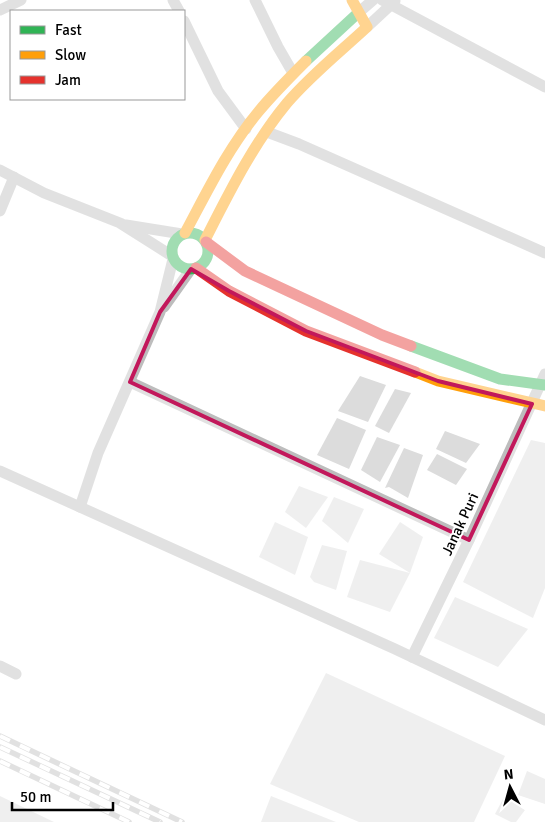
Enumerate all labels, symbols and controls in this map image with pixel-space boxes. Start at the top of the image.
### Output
legend [10,10,185,100]
text: Fast [55,21,82,39]
text: Slow [55,46,86,64]
text: Jam [55,71,81,89]
street label: Janak Puri [438,490,482,558]
north arrow [485,762,535,812]
text: N [503,766,514,784]
scale bar [12,780,114,812]
text: 50 m [20,788,51,806]

